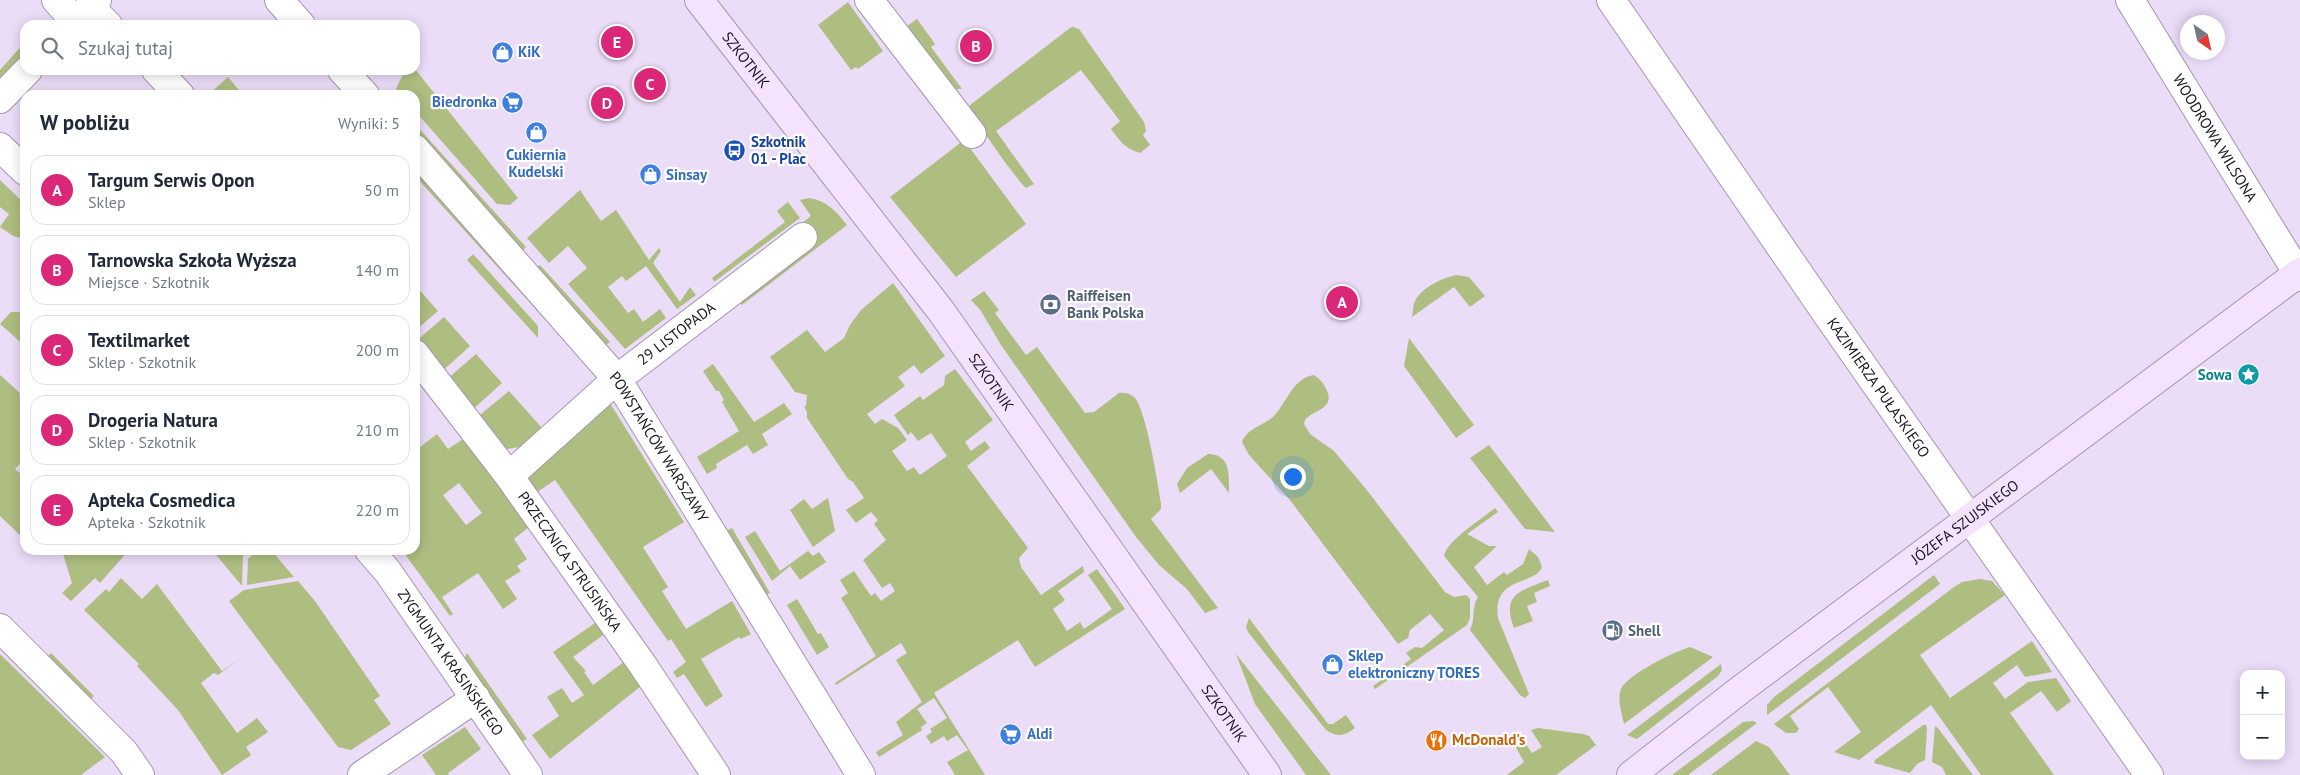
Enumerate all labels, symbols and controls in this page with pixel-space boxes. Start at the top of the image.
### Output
north arrow [2180,15,2225,60]
search box [20,20,420,75]
pin: E [601,23,633,61]
pin: B [960,27,992,65]
street label: SZKOTNIK [718,28,774,92]
icon: search [38,34,66,62]
text: Szukaj tutaj [78,36,173,60]
shop icon: KiK [490,40,514,64]
place label: KiK [518,42,541,61]
pin: C [634,65,666,103]
street label: WOODROWA WILSONA [2169,70,2262,205]
pin: D [591,84,623,122]
supermarket icon: Biedronka [501,90,525,114]
place label: Biedronka [432,92,497,111]
text: W pobliżu [40,109,129,136]
text: Wyniki: 5 [338,113,400,133]
shop icon: Cukiernia Kudelski [524,120,548,144]
place label: Szkotnik 01 - Plac [751,132,807,168]
bus stop icon: Szkotnik 01 - Plac [723,139,747,163]
place label: Cukiernia Kudelski [506,145,566,181]
shop icon: Sinsay [638,163,662,187]
place label: Sinsay [666,165,708,184]
text: Targum Serwis Opon [88,168,255,192]
text: A [52,180,62,200]
text: 50 m [364,180,399,200]
text: Sklep [88,192,126,212]
text: Tarnowska Szkoła Wyższa [88,248,297,272]
text: B [52,260,62,280]
text: 140 m [356,260,399,280]
text: Miejsce · Szkotnik [88,272,210,292]
pin: A [1326,283,1358,321]
place label: Raiffeisen Bank Polska [1067,286,1144,322]
bank icon: Raiffeisen Bank Polska [1039,293,1063,317]
street label: 29 LISTOPADA [634,297,719,369]
street label: KAZIMIERZA PUŁASKIEGO [1823,314,1934,461]
text: Textilmarket [88,328,190,352]
text: C [53,340,61,360]
text: 200 m [356,340,399,360]
street label: SZKOTNIK [965,349,1018,414]
text: Sklep · Szkotnik [88,352,196,372]
place icon: Sowa [2236,363,2260,387]
place label: Sowa [2198,365,2232,384]
street label: POWSTAŃCÓW WARSZAWY [606,367,713,526]
text: Drogeria Natura [88,408,218,432]
text: D [52,420,62,440]
text: 210 m [356,420,399,440]
text: Sklep · Szkotnik [88,432,196,452]
your location [1280,464,1306,490]
street label: JÓZEFA SZUJSKIEGO [1906,475,2022,569]
text: Apteka Cosmedica [88,488,235,512]
street label: PRZECZNICA STRUSIŃSKA [514,488,626,635]
text: E [53,500,61,520]
text: 220 m [356,500,399,520]
text: Apteka · Szkotnik [88,512,206,532]
street label: ZYGMUNTA KRASIŃSKIEGO [394,585,508,739]
fuel station icon: Shell [1600,619,1624,643]
place label: Shell [1628,621,1661,640]
place label: Sklep elektroniczny TORES [1348,646,1480,682]
shop icon: Sklep elektroniczny TORES [1320,653,1344,677]
map controls [2240,670,2285,760]
button: + [2240,670,2285,715]
street label: SZKOTNIK [1197,681,1251,746]
button: − [2240,715,2285,760]
supermarket icon: Aldi [999,722,1023,746]
place label: Aldi [1027,724,1053,743]
restaurant icon: McDonald's [1424,728,1448,752]
place label: McDonald's [1452,730,1525,749]

